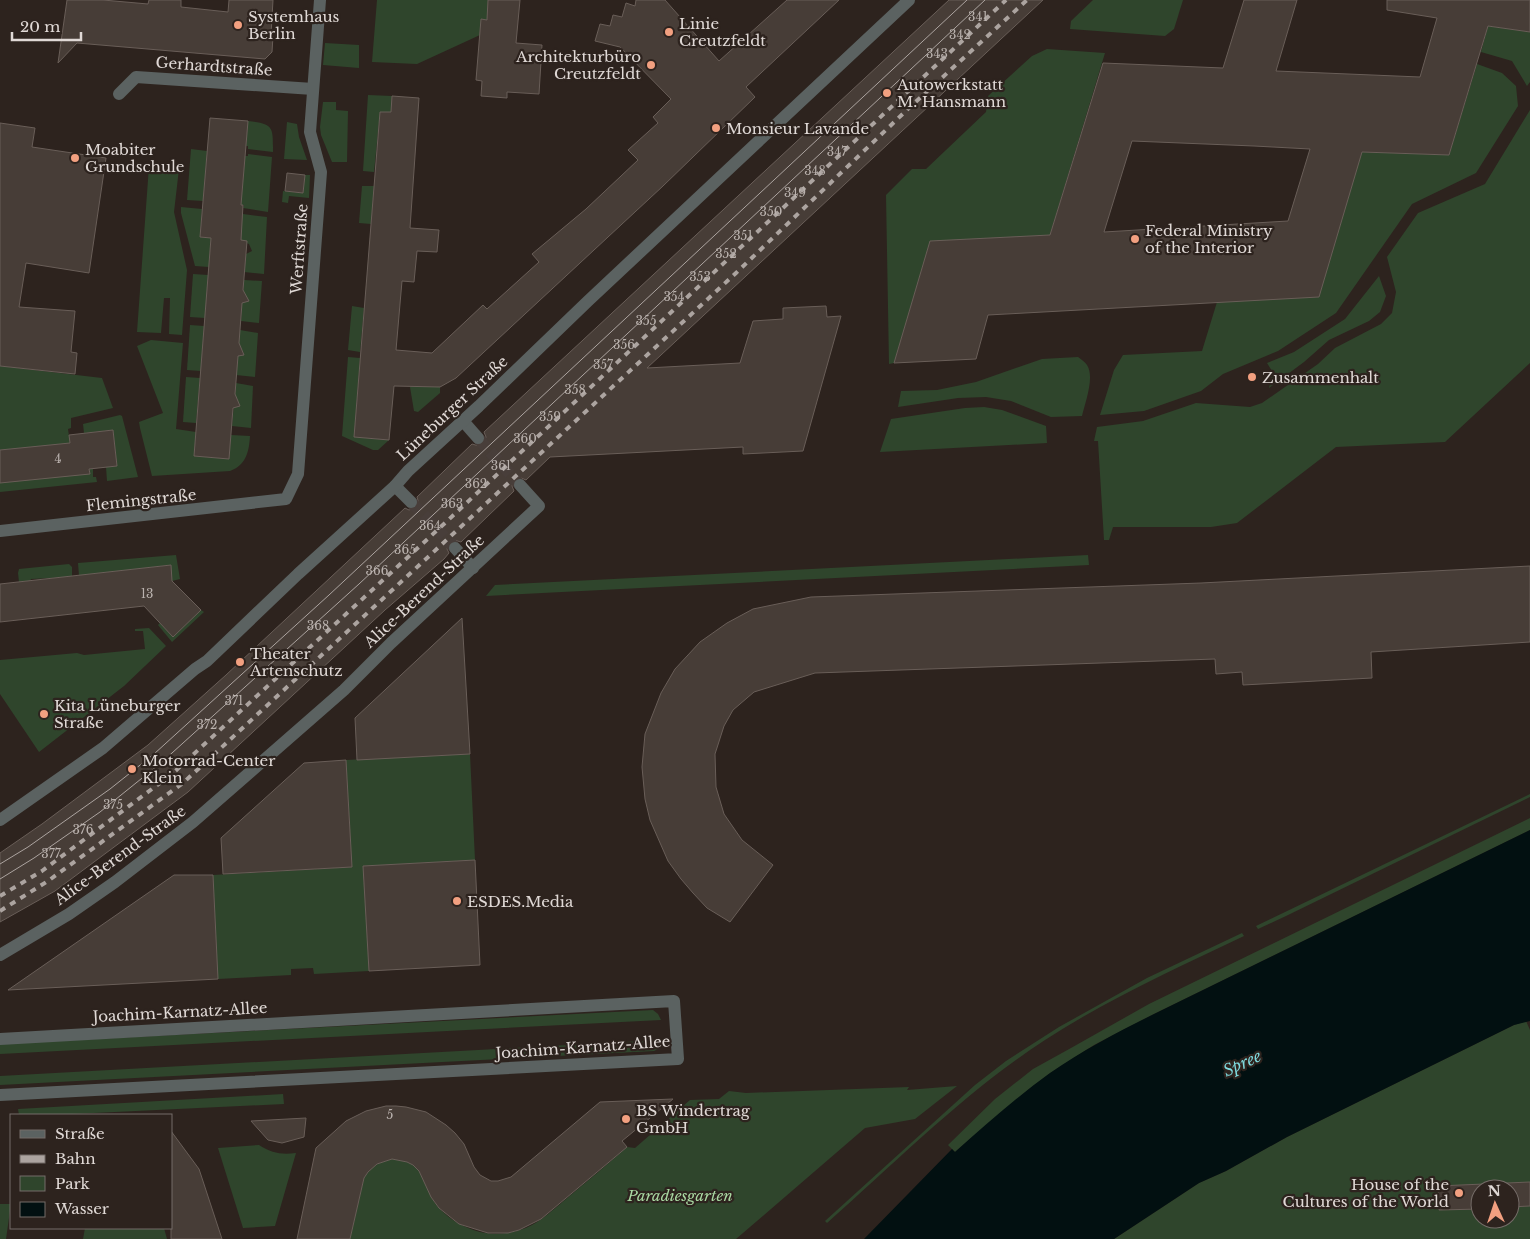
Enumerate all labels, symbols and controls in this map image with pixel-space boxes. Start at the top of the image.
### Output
place label: Systemhaus Berlin [248,7,340,43]
house number: 341 [968,9,988,24]
scale bar [12,10,81,42]
place label: Linie Creutzfeldt [679,14,766,50]
text: 20 m [20,17,60,36]
marker: Systemhaus Berlin [232,19,244,31]
marker: Linie Creutzfeldt [663,26,675,38]
house number: 342 [949,27,971,42]
house number: 343 [926,46,948,61]
place label: Architekturbüro Creutzfeldt [515,47,641,83]
street label: Gerhardtstraße [155,52,273,80]
marker: Architekturbüro Creutzfeldt [645,59,657,71]
place label: Autowerkstatt M. Hansmann [896,75,1006,111]
marker: Autowerkstatt M. Hansmann [881,87,893,99]
place label: Monsieur Lavande [726,119,869,138]
marker: Monsieur Lavande [710,122,722,134]
place label: Moabiter Grundschule [85,140,184,176]
house number: 347 [827,144,848,159]
marker: Moabiter Grundschule [69,152,81,164]
house number: 348 [804,163,826,178]
house number: 349 [784,185,806,200]
street label: Werftstraße [286,203,312,296]
house number: 350 [760,204,782,219]
place label: Federal Ministry of the Interior [1145,221,1273,257]
house number: 351 [733,228,753,243]
marker: Federal Ministry of the Interior [1129,233,1141,245]
house number: 352 [715,246,737,261]
house number: 353 [689,269,711,284]
house number: 354 [663,289,685,304]
house number: 355 [635,313,657,328]
house number: 356 [613,337,635,352]
street label: Lüneburger Straße [392,352,512,464]
house number: 357 [593,357,614,372]
place label: Zusammenhalt [1262,368,1379,387]
marker: Zusammenhalt [1246,371,1258,383]
house number: 358 [564,382,586,397]
house number: 359 [539,409,561,424]
house number: 360 [513,431,537,446]
house number: 4 [54,451,62,466]
house number: 361 [491,458,511,473]
house number: 362 [465,476,487,491]
street label: Flemingstraße [85,485,197,515]
house number: 363 [441,496,463,511]
house number: 364 [419,518,441,533]
street label: Alice-Berend-Straße [359,530,488,652]
house number: 365 [394,542,416,557]
house number: 366 [366,563,389,578]
house number: 13 [141,586,153,601]
house number: 368 [307,618,329,633]
place label: Theater Artenschutz [249,644,343,680]
marker: Theater Artenschutz [234,656,246,668]
house number: 371 [225,693,243,708]
place label: Kita Lüneburger Straße [54,696,181,732]
marker: Kita Lüneburger Straße [38,708,50,720]
house number: 372 [197,717,217,732]
place label: Motorrad-Center Klein [142,751,276,787]
marker: Motorrad-Center Klein [126,763,138,775]
house number: 375 [103,797,123,812]
street label: Alice-Berend-Straße [50,801,189,910]
house number: 376 [72,822,94,837]
house number: 377 [41,846,62,861]
place label: ESDES.Media [467,892,574,911]
marker: ESDES.Media [451,895,463,907]
street label: Joachim-Karnatz-Allee [90,998,268,1026]
street label: Joachim-Karnatz-Allee [493,1031,671,1063]
water label: Spree [1220,1045,1265,1081]
place label: BS Windertrag GmbH [636,1101,751,1137]
house number: 5 [387,1107,394,1122]
marker: BS Windertrag GmbH [620,1113,632,1125]
legend [10,1114,172,1229]
text: Straße [55,1124,105,1143]
text: Bahn [55,1149,95,1168]
text: Park [55,1174,91,1193]
place label: House of the Cultures of the World [1283,1175,1449,1211]
north arrow [1470,1179,1520,1229]
text: N [1487,1182,1501,1200]
park label: Paradiesgarten [626,1186,733,1205]
marker: House of the Cultures of the World [1453,1187,1465,1199]
text: Wasser [54,1199,110,1218]

